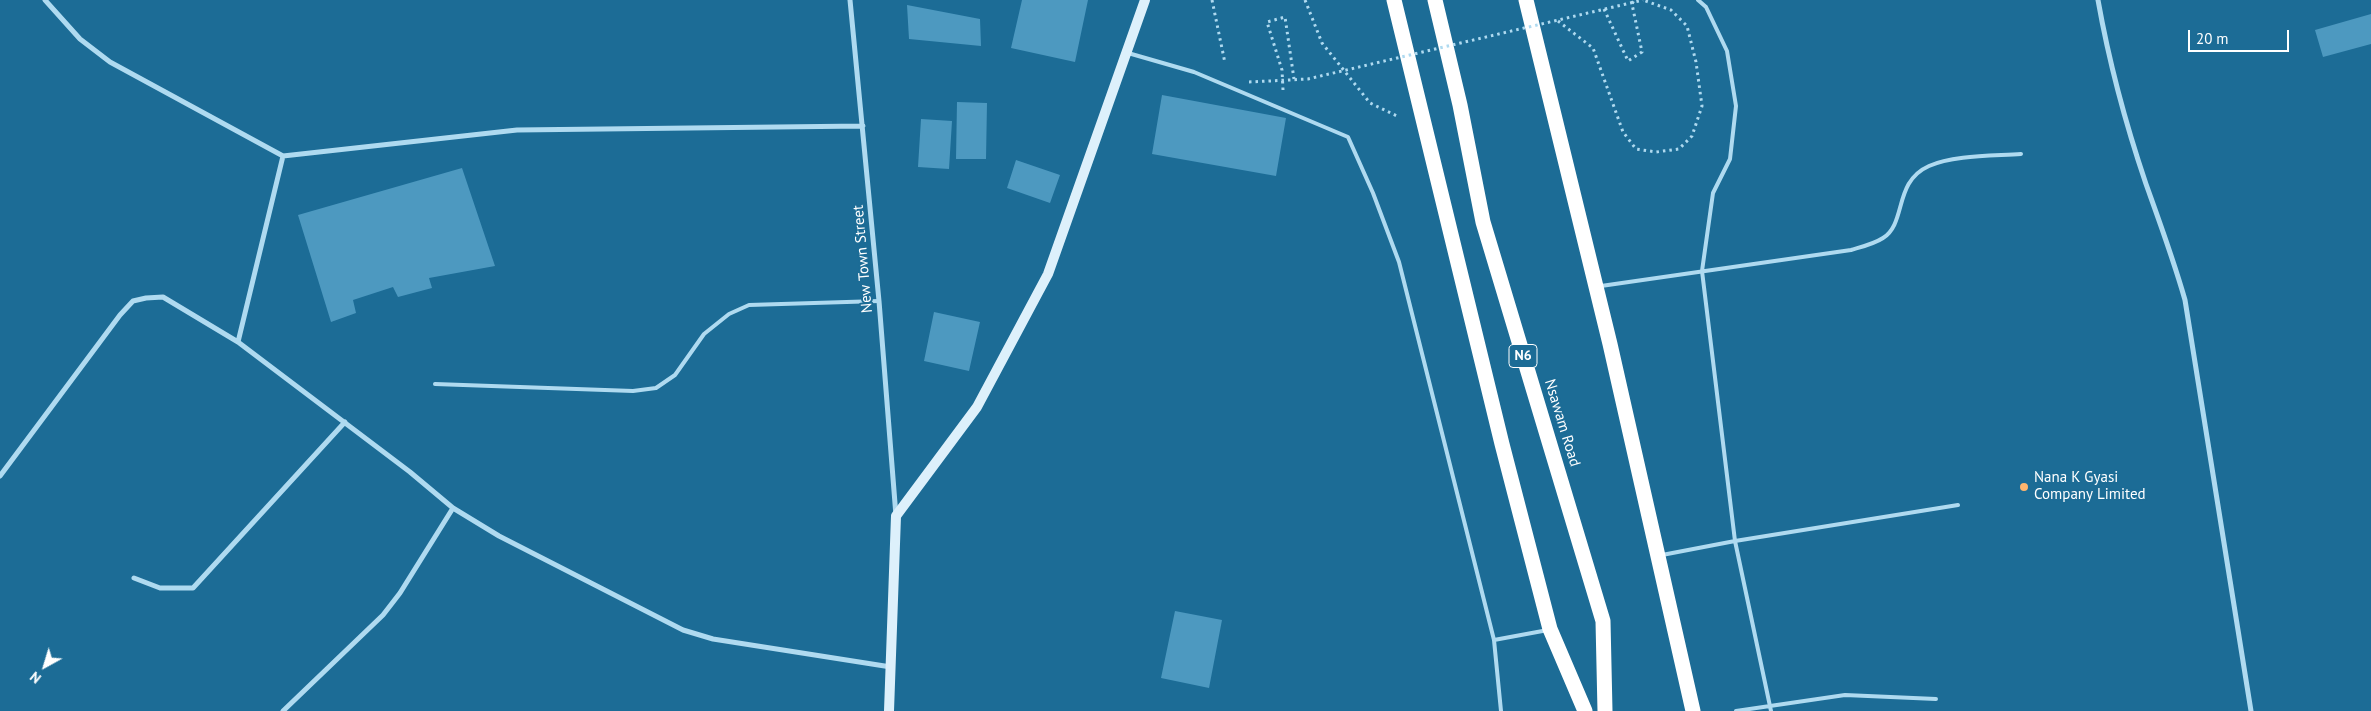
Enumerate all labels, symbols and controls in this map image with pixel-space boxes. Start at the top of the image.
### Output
scale bar [2191,20,2292,52]
text: 20 m [2196,29,2229,48]
street label: New Town Street [849,204,877,314]
road number: N6 [1509,344,1537,368]
street label: Nsawam Road [1540,377,1584,469]
place label: Nana K Gyasi Company Limited [2034,469,2146,504]
marker: Nana K Gyasi Company Limited [2018,481,2030,493]
north arrow [20,641,70,691]
text: N [26,668,45,688]

